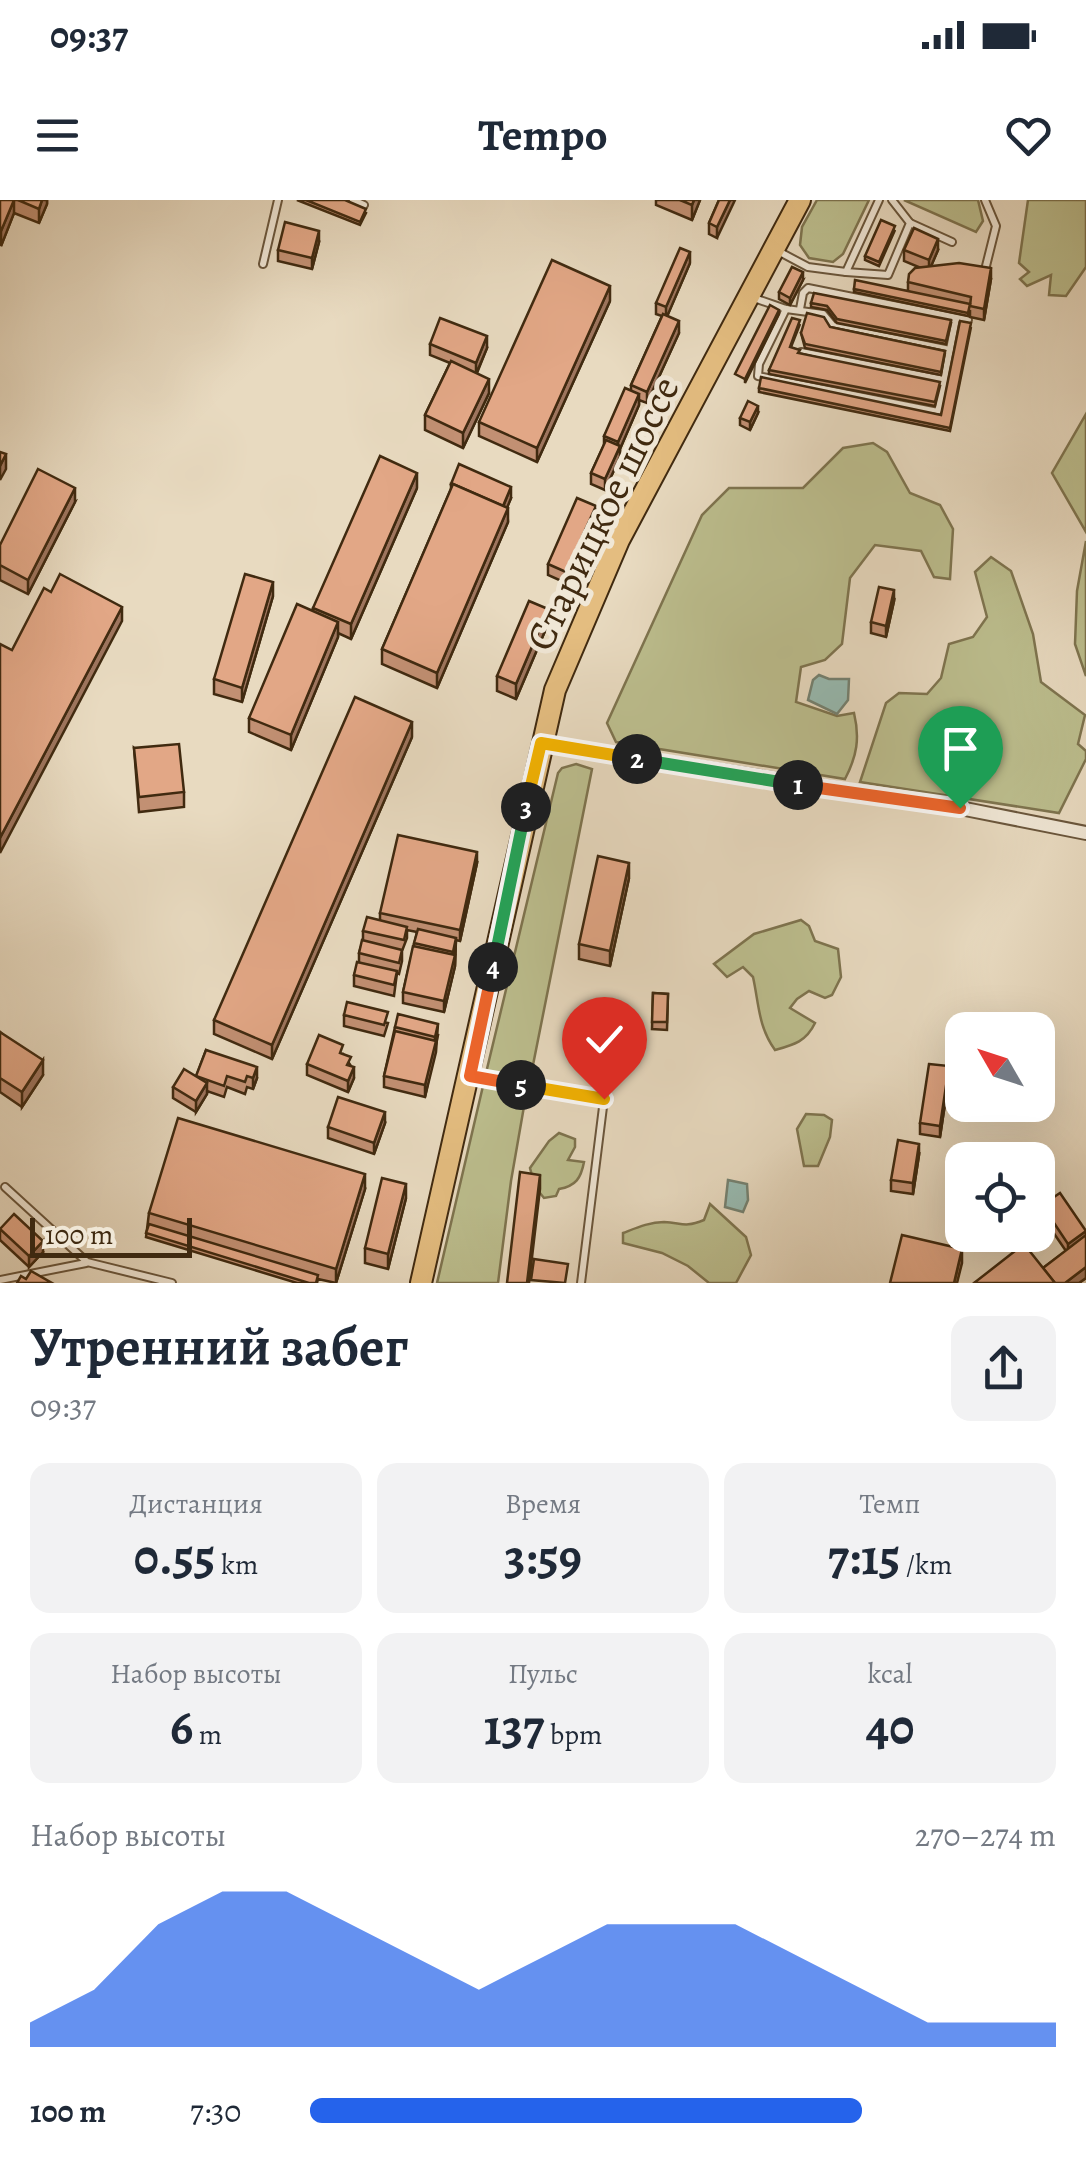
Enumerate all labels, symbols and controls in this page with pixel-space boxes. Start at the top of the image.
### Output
text: 09:37 [50,9,128,61]
text: Tempo [478,104,608,166]
icon: menu [30,108,85,163]
icon: heart [1001,108,1056,163]
street label: Старицкое шоссе [512,367,693,660]
pin [918,706,1003,809]
icon: arrive [933,721,988,776]
pin: 2 [612,734,662,784]
text: 2 [630,740,644,778]
pin: 1 [773,760,823,810]
text: 1 [793,766,803,804]
pin: 3 [501,782,551,832]
text: 3 [520,788,532,826]
pin: 4 [468,942,518,992]
text: 4 [486,948,500,986]
pin [562,997,647,1100]
icon: check [577,1012,632,1067]
north arrow [945,1012,1055,1122]
map controls [945,1012,1055,1252]
pin: 5 [496,1060,546,1110]
text: 5 [515,1066,527,1104]
button: locate [945,1142,1055,1252]
scale bar [30,1213,192,1258]
text: 100 m [45,1216,113,1254]
text: Утренний забег [30,1309,408,1384]
button: share [951,1316,1056,1421]
text: 09:37 [30,1384,96,1428]
text: Дистанция [129,1485,263,1523]
text: Время [505,1485,581,1523]
text: Темп [859,1485,921,1523]
text: 0.55 [134,1523,215,1591]
text: 3:59 [504,1523,582,1591]
text: 7:15 [828,1523,900,1591]
text: km [215,1546,258,1584]
text: /km [900,1546,952,1584]
text: Набор высоты [110,1655,282,1693]
text: Пульс [508,1655,578,1693]
text: kcal [868,1655,912,1693]
text: 6 [170,1693,193,1761]
text: 137 [484,1693,544,1761]
text: 40 [866,1693,914,1761]
text: m [193,1716,222,1754]
text: bpm [544,1716,602,1754]
text: Набор высоты [30,1813,226,1857]
text: 270–274 m [915,1813,1056,1857]
text: 100 m [30,2089,106,2133]
text: 7:30 [190,2089,241,2133]

